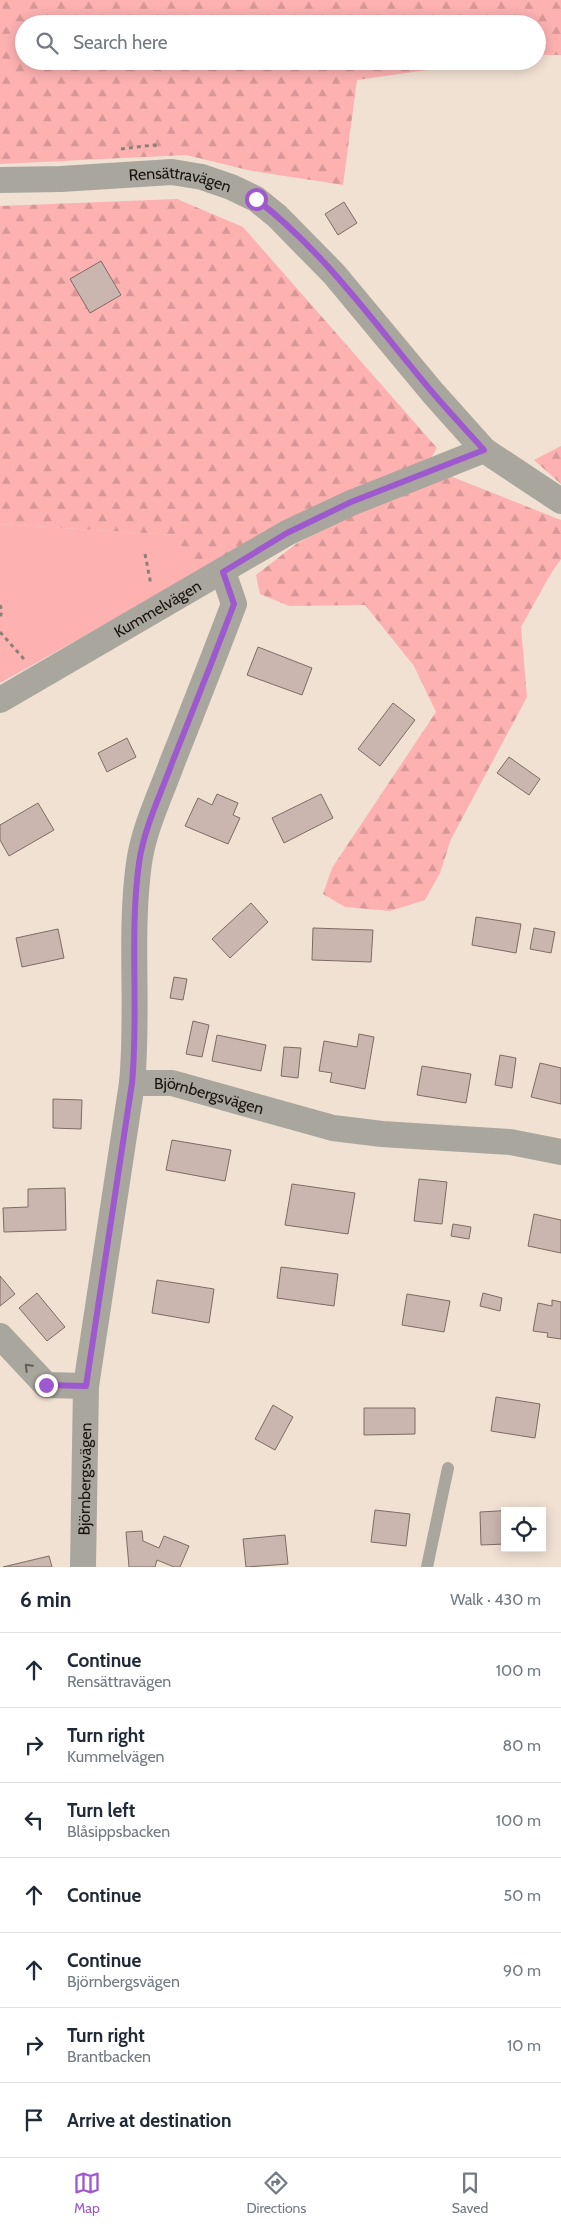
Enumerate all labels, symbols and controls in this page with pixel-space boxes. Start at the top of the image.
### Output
search box [15,15,546,70]
icon: search [33,29,61,57]
text: Search here [73,31,167,54]
street label: Rensättravägen [128,163,234,196]
route start [245,188,268,211]
street label: Kummelvägen [111,576,205,642]
street label: Björnbergsvägen [154,1074,266,1118]
one-way arrow [25,1364,34,1373]
route end [35,1374,58,1397]
street label: Björnbergsvägen [75,1422,95,1536]
map controls [501,1507,546,1552]
button: locate [501,1507,546,1552]
text: 6 min [20,1587,71,1612]
text: Walk · 430 m [450,1590,541,1609]
text: Continue [67,1649,141,1672]
icon: ahead [20,1656,48,1684]
text: 100 m [496,1661,541,1680]
text: Rensättravägen [67,1672,171,1691]
text: Turn right [67,1724,145,1747]
icon: right [20,1731,48,1759]
text: 80 m [503,1736,541,1755]
text: Kummelvägen [67,1747,165,1766]
text: Turn left [67,1799,135,1822]
icon: left [20,1806,48,1834]
text: 100 m [496,1811,541,1830]
text: Blåsippsbacken [67,1822,170,1841]
icon: ahead [20,1881,48,1909]
text: Continue [67,1884,141,1907]
text: 50 m [504,1886,541,1905]
text: Continue [67,1949,141,1972]
icon: ahead [20,1956,48,1984]
text: 90 m [503,1961,541,1980]
text: Björnbergsvägen [67,1972,180,1991]
text: Turn right [67,2024,145,2047]
icon: right [20,2031,48,2059]
text: 10 m [507,2036,541,2055]
text: Brantbacken [67,2047,151,2066]
icon: arrive [20,2106,48,2134]
text: Arrive at destination [67,2109,231,2132]
tab: Map [73,2169,101,2217]
tab: Directions [246,2169,306,2217]
tab: Saved [452,2169,488,2217]

